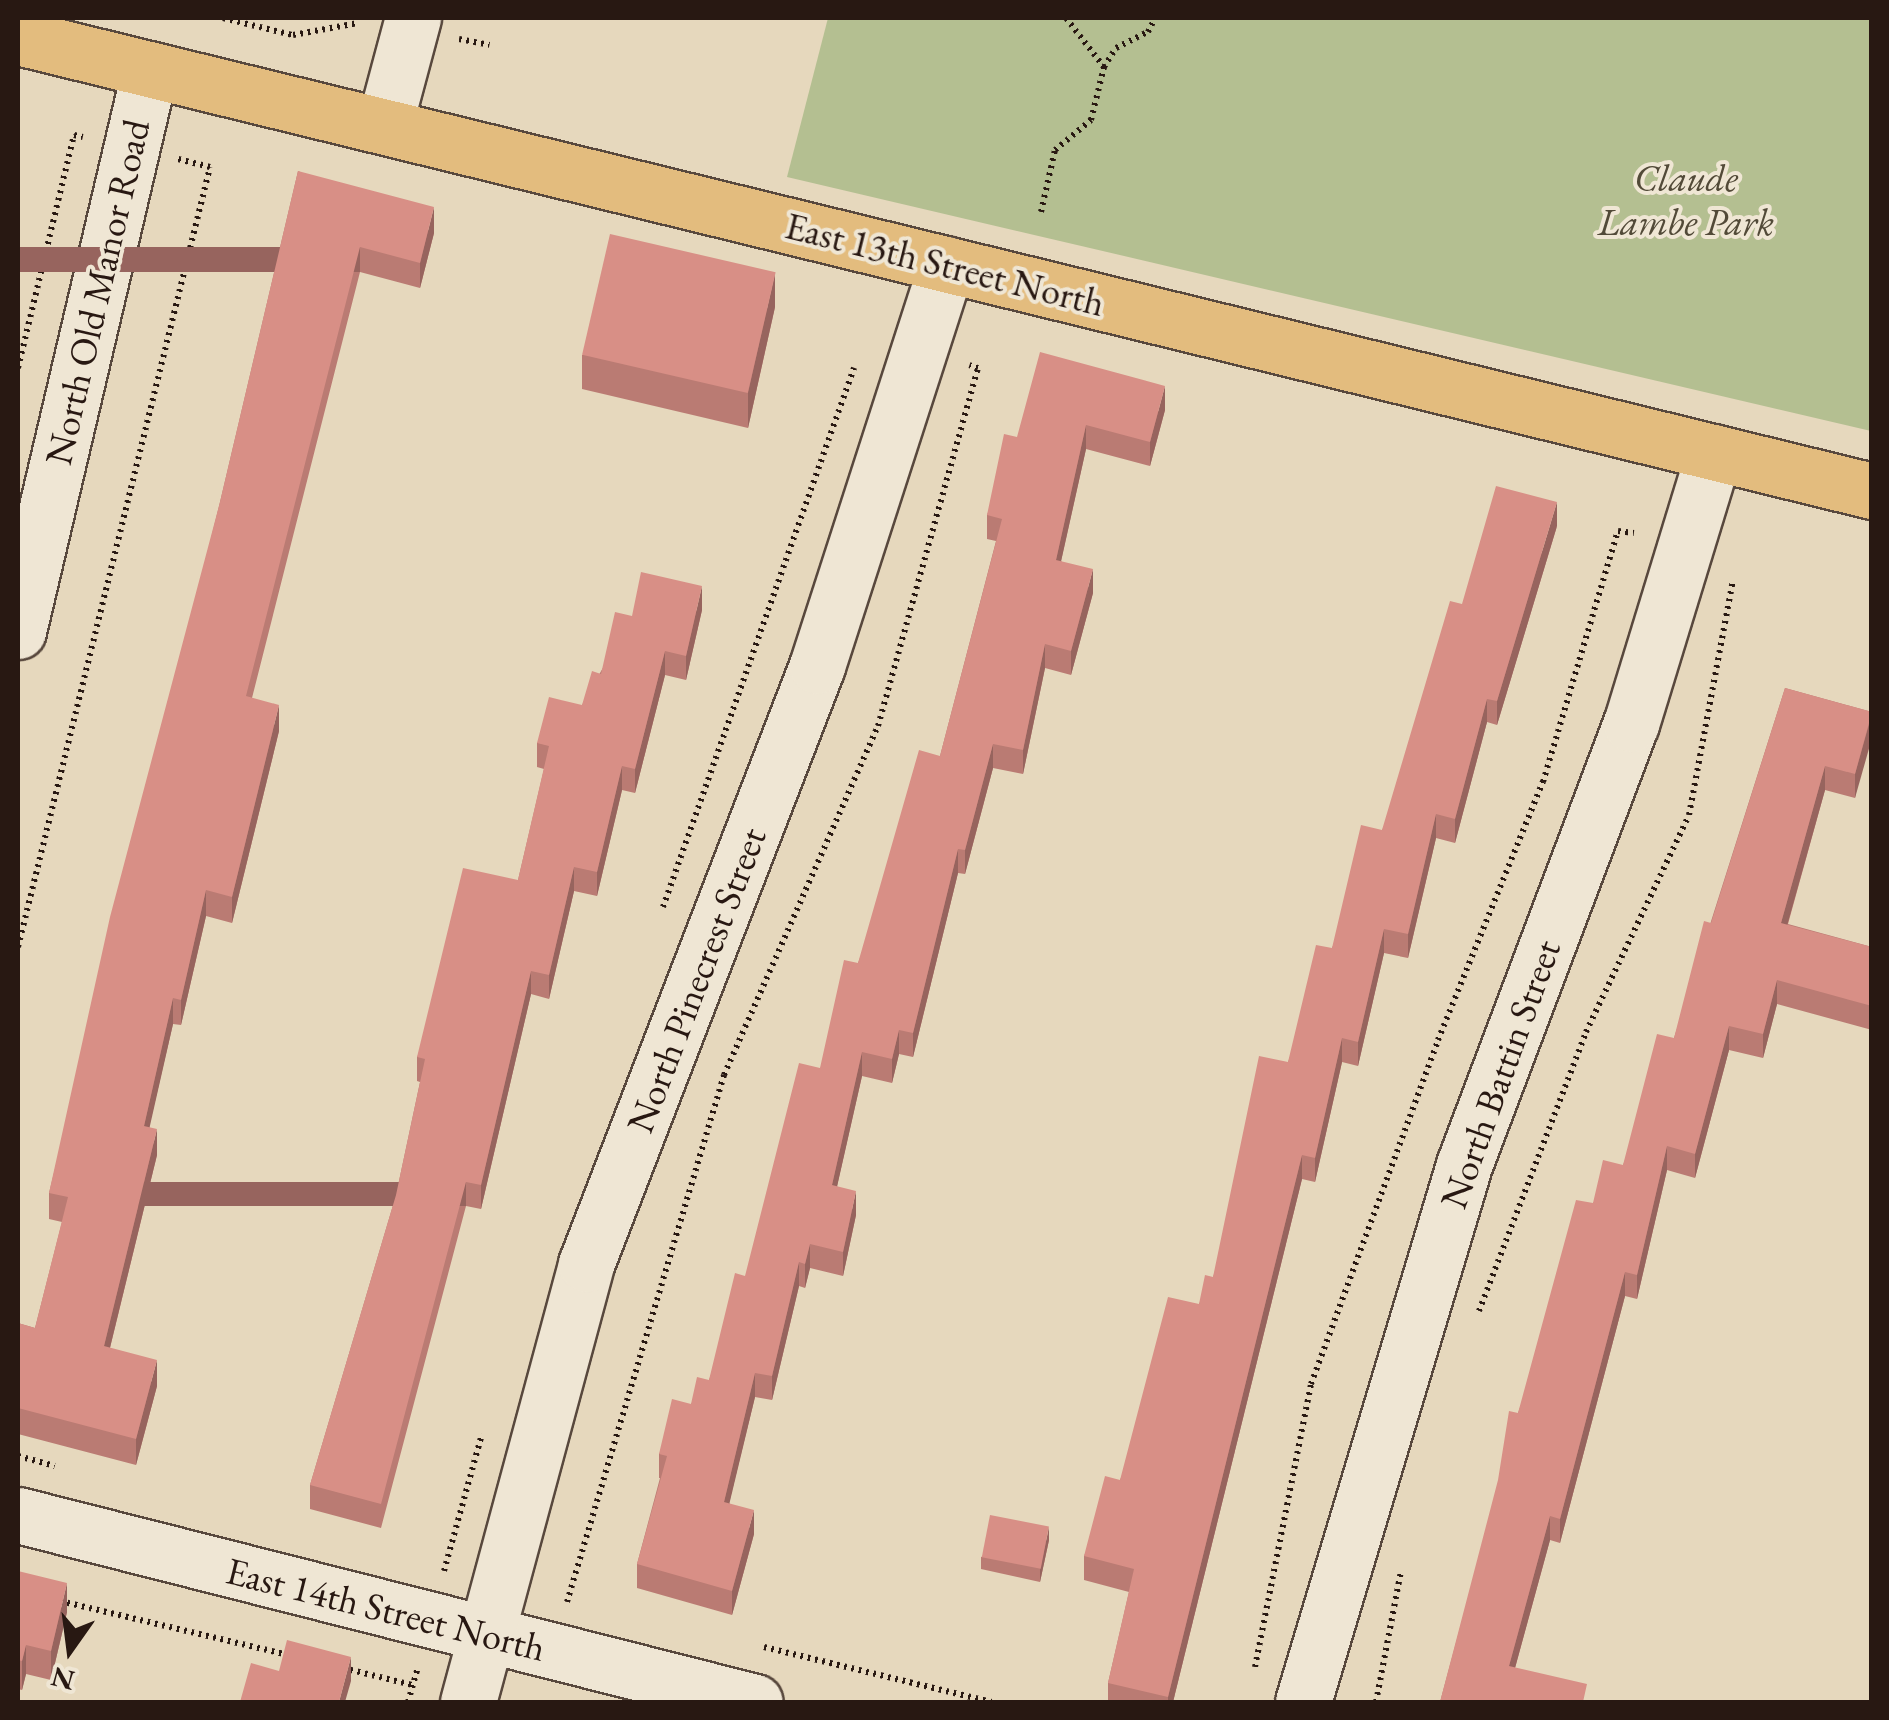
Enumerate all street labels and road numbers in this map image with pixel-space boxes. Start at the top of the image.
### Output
street label: North Old Manor Road [35,115,159,469]
street label: East 13th Street North [781,202,1109,326]
street label: North Pinecrest Street [617,821,775,1139]
street label: North Battin Street [1430,933,1570,1215]
street label: East 14th Street North [222,1547,550,1671]

